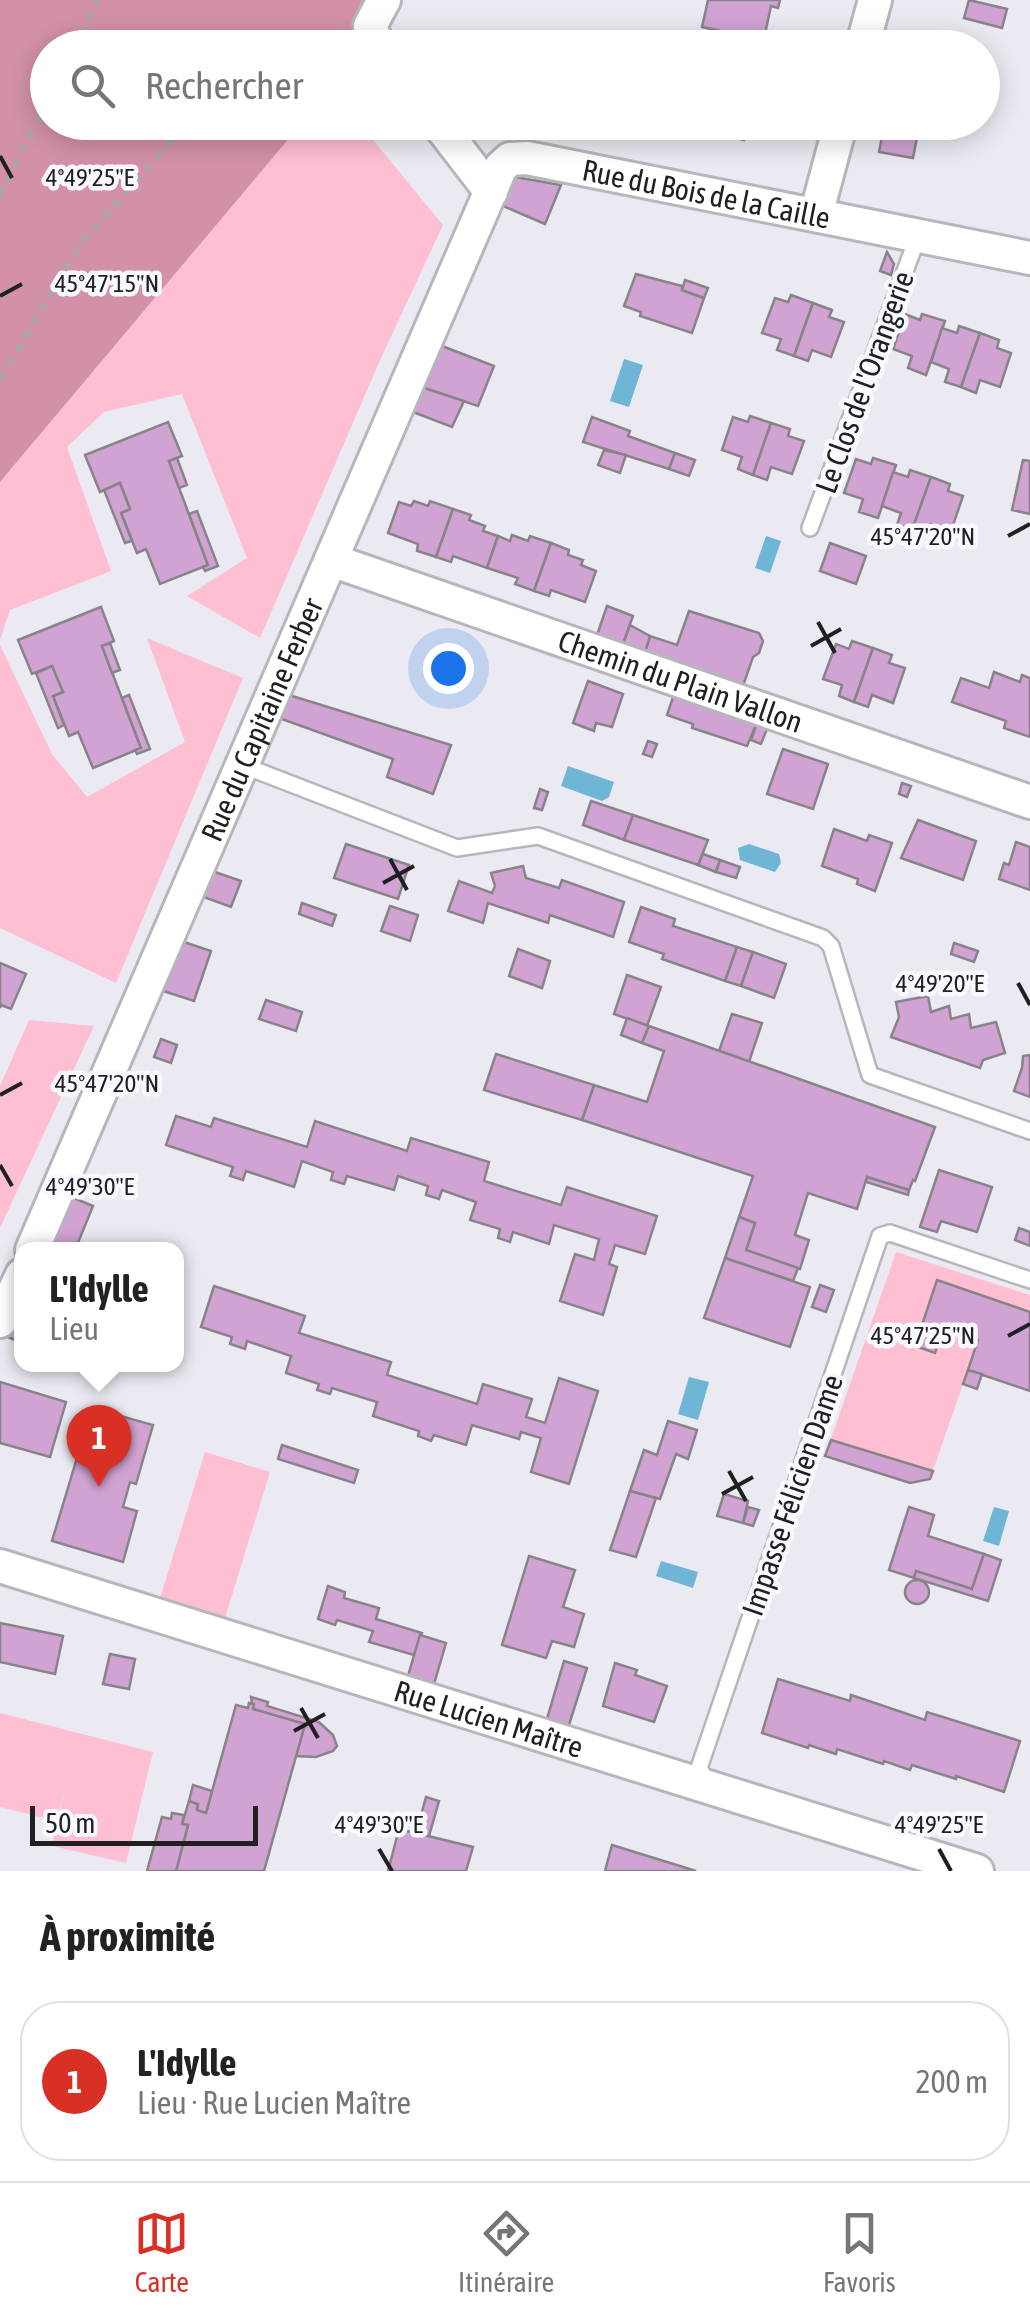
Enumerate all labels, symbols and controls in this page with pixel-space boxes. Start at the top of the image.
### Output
search box [30,30,1000,140]
icon: search [65,58,120,113]
text: Rechercher [145,64,303,107]
street label: Rue du Bois de la Caille [579,152,833,235]
text: 4°49'25"E [46,163,135,191]
street label: Le Clos de l'Orangerie [808,266,920,498]
text: 45°47'15"N [55,269,159,297]
text: 45°47'20"N [871,522,975,550]
street label: Rue du Capitaine Ferber [194,592,330,846]
street label: Chemin du Plain Vallon [554,623,807,739]
your location [423,643,474,694]
text: 4°49'20"E [896,969,985,997]
text: 45°47'20"N [55,1069,159,1097]
text: 4°49'30"E [46,1172,135,1200]
popup [14,1242,184,1372]
text: L'Idylle [49,1267,149,1310]
text: Lieu [49,1310,99,1347]
text: 45°47'25"N [871,1321,975,1349]
street label: Impasse Félicien Dame [735,1370,849,1620]
pin: 1 [66,1404,132,1487]
street label: Rue Lucien Maître [390,1673,587,1764]
scale bar [30,1801,258,1846]
text: 50 m [45,1807,95,1839]
text: 4°49'30"E [335,1810,424,1838]
text: 4°49'25"E [895,1810,984,1838]
text: À proximité [40,1912,215,1960]
text: L'Idylle [137,2041,236,2084]
text: 1 [67,2063,82,2100]
text: 200 m [915,2063,988,2100]
text: Lieu · Rue Lucien Maître [137,2084,411,2121]
tab: Carte [134,2206,189,2298]
tab: Itinéraire [458,2206,554,2298]
tab: Favoris [823,2206,896,2298]

